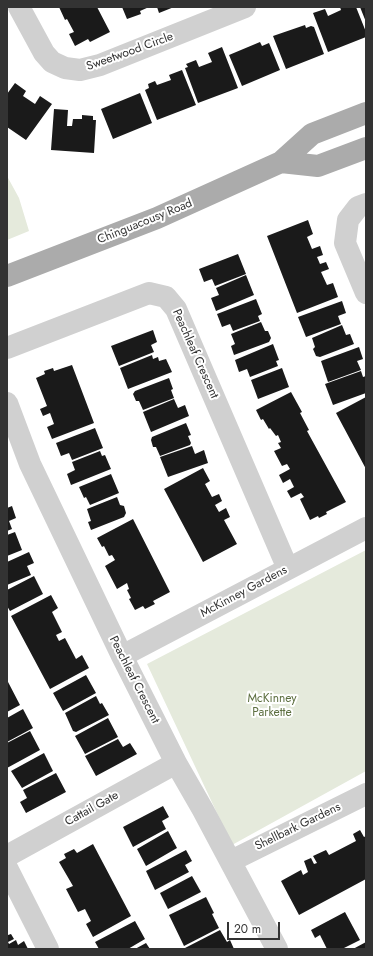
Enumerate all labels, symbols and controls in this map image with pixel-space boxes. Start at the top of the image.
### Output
street label: Sweetwood Circle [85,30,175,74]
street label: Chinguacousy Road [95,196,195,248]
street label: Peachleaf Crescent [169,307,221,401]
street label: McKinney Gardens [198,563,290,621]
street label: Peachleaf Crescent [106,634,162,726]
park label: McKinney Parkette [247,692,297,720]
street label: Cattail Gate [63,788,121,830]
street label: Shellbark Gardens [253,800,343,854]
scale bar [229,914,282,940]
text: 20 m [234,920,261,938]

